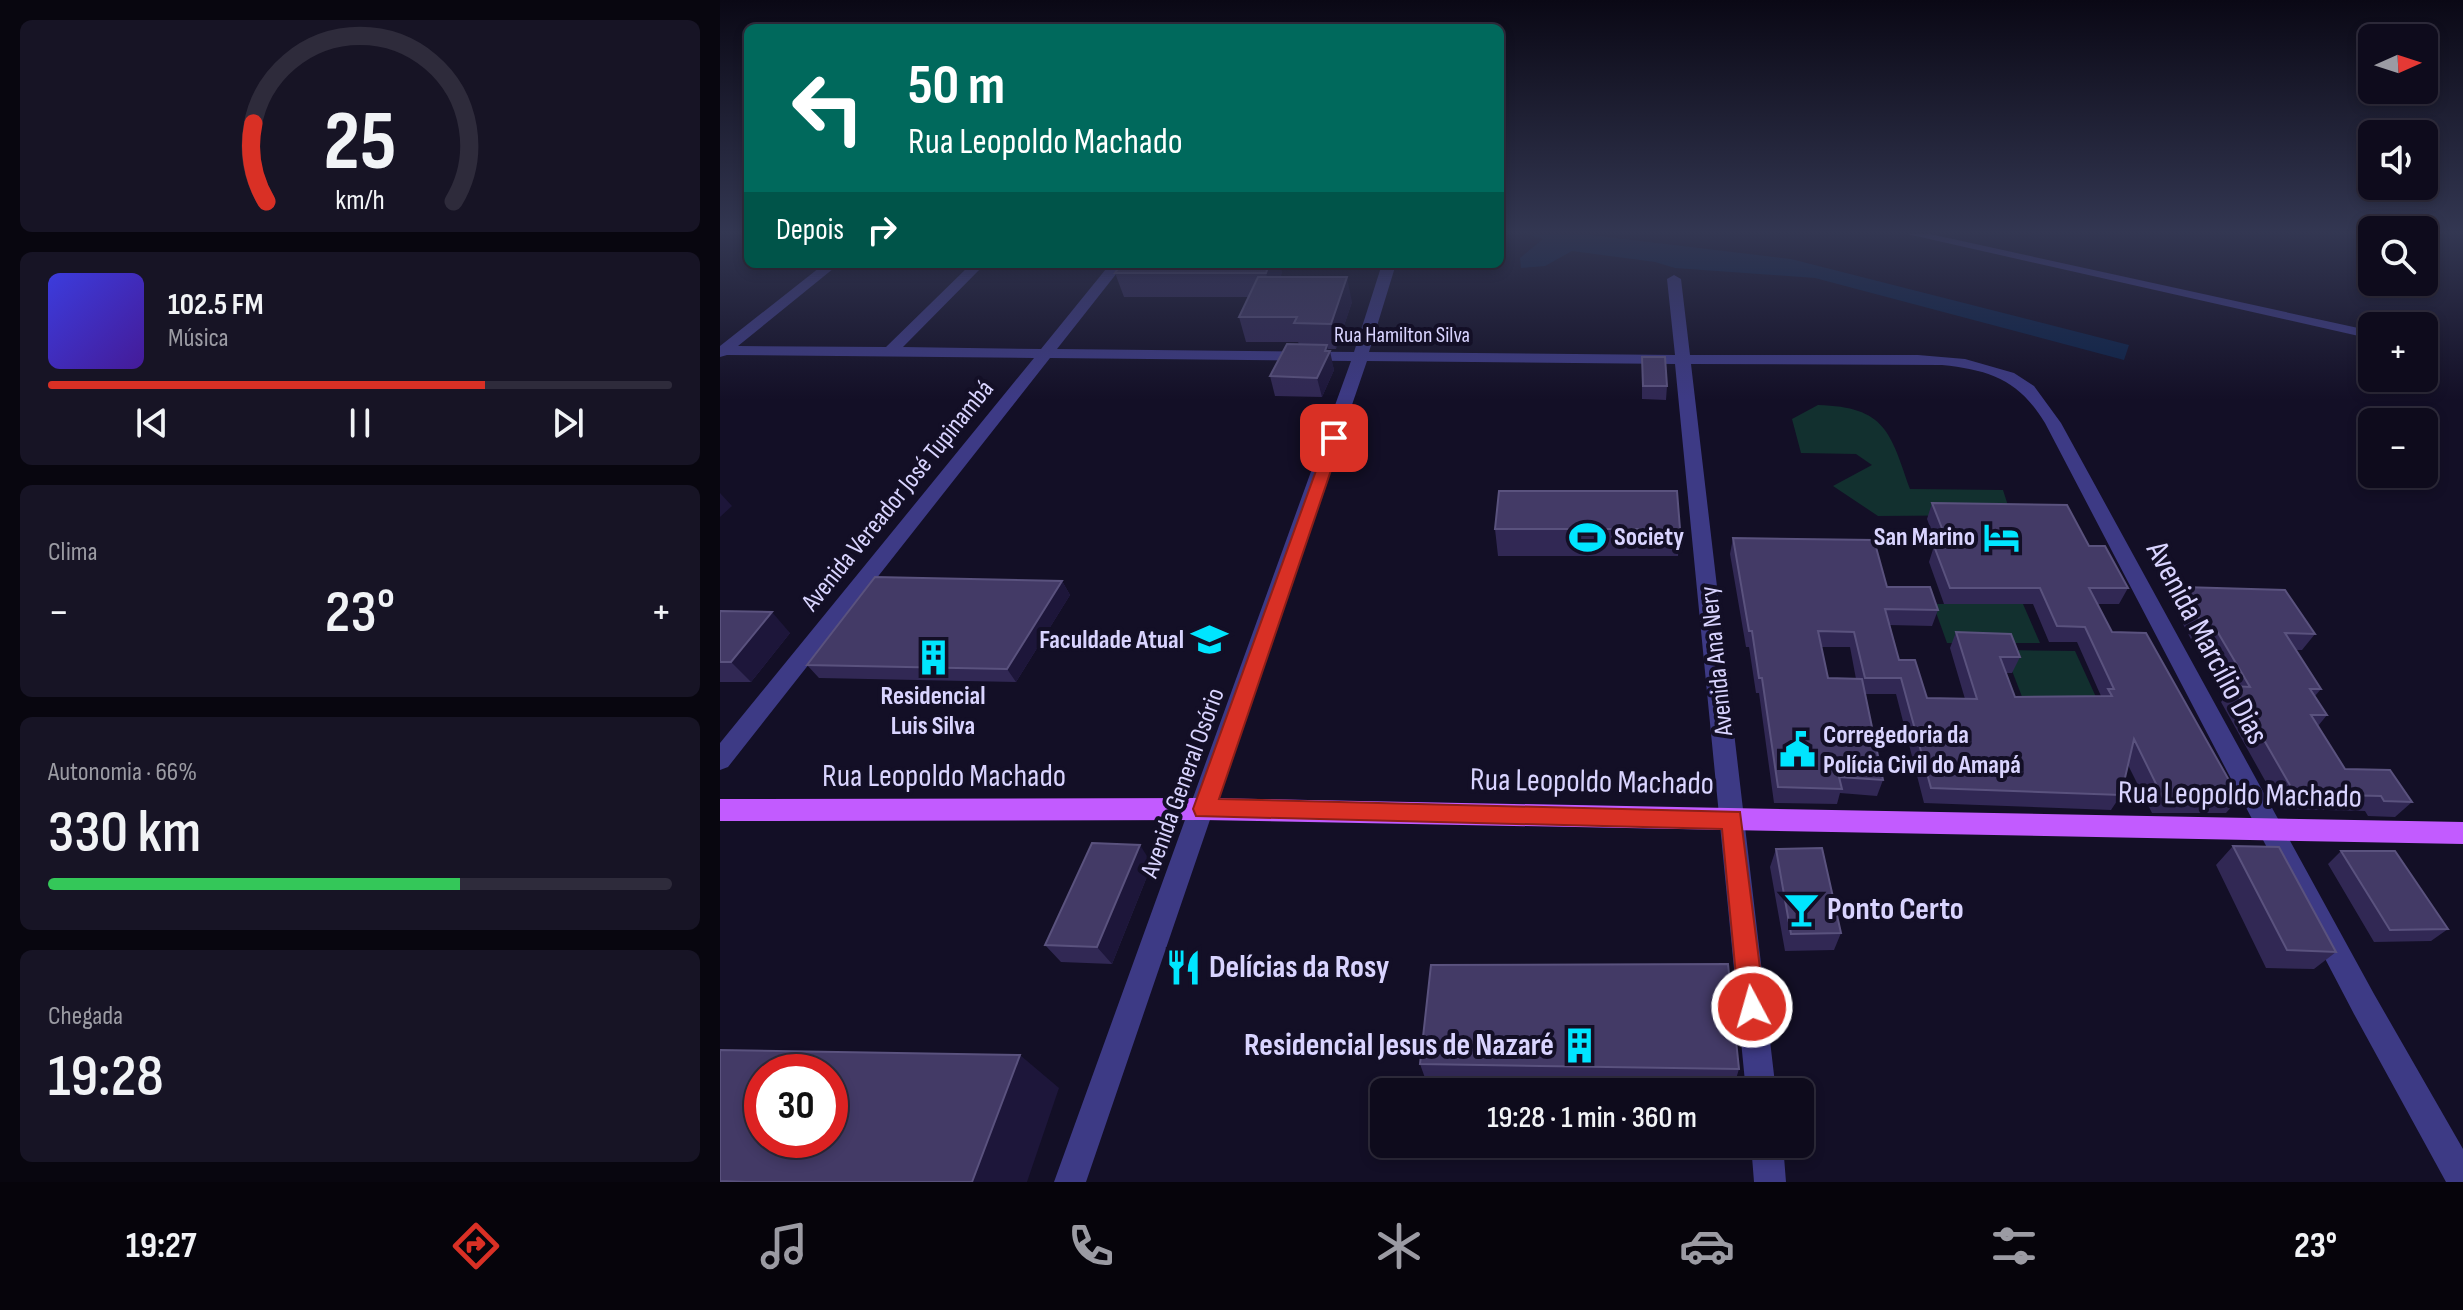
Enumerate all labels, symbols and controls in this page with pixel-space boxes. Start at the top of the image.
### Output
north arrow [2358,24,2438,104]
map controls [2358,24,2438,488]
text: 50 m [908,53,1005,120]
icon: left [776,56,880,160]
text: 25 [324,93,396,193]
button: sound [2358,120,2438,200]
text: Rua Leopoldo Machado [908,121,1183,164]
text: km/h [335,183,385,218]
icon: right [860,208,904,252]
text: Depois [776,212,844,248]
button: search [2358,216,2438,296]
text: 102.5 FM [168,287,263,323]
button: + [2358,312,2438,392]
street label: Rua Hamilton Silva [1334,322,1470,349]
text: Música [168,323,229,354]
street label: Avenida Vereador José Tupinambá [795,374,1001,618]
icon: previous [130,401,174,445]
icon: pause [338,401,382,445]
icon: next [546,401,590,445]
pin [1300,404,1368,472]
button: − [2358,408,2438,488]
icon: arrive [1312,416,1356,460]
sports icon: Society [1569,518,1607,556]
hotel icon: San Marino [1982,518,2020,556]
place label: Society [1614,522,1684,553]
place label: San Marino [1874,522,1975,553]
street label: Avenida Marcílio Dias [2137,534,2277,751]
text: Clima [48,537,98,568]
text: 23° [325,577,395,649]
street label: Avenida Ana Nery [1694,585,1740,738]
text: − [48,586,70,639]
text: + [650,586,672,639]
school or university icon: Faculdade Atual [1191,621,1229,659]
place label: Faculdade Atual [1039,625,1184,656]
building icon: Residencial Luis Silva [914,638,952,676]
place label: Residencial Luis Silva [880,681,986,742]
street label: Avenida General Osório [1134,684,1232,883]
place label: Corregedoria da Polícia Civil do Amapá [1823,720,2021,781]
public building icon: Corregedoria da Polícia Civil do Amapá [1778,731,1816,769]
text: Autonomia · 66% [48,757,197,788]
street label: Rua Leopoldo Machado [822,757,1066,796]
street label: Rua Leopoldo Machado [1470,760,1714,804]
street label: Rua Leopoldo Machado [2118,773,2362,817]
text: 330 km [48,797,201,869]
bar icon: Ponto Certo [1782,890,1820,928]
place label: Ponto Certo [1827,890,1964,929]
restaurant icon: Delícias da Rosy [1164,948,1202,986]
place label: Delícias da Rosy [1209,948,1389,987]
position arrow [1710,965,1794,1049]
text: Chegada [48,1001,123,1032]
place label: Residencial Jesus de Nazaré [1244,1026,1554,1065]
building icon: Residencial Jesus de Nazaré [1561,1026,1599,1064]
text: 19:28 [48,1041,164,1113]
speed limit sign: 30 [744,1054,848,1158]
text: 19:28 · 1 min · 360 m [1487,1100,1697,1136]
icon: directions [448,1218,504,1274]
icon: music [756,1218,812,1274]
icon: phone [1063,1218,1119,1274]
icon: climate [1371,1218,1427,1274]
icon: car [1679,1218,1735,1274]
icon: filters [1986,1218,2042,1274]
text: 19:27 [126,1225,197,1268]
text: 23° [2294,1225,2337,1268]

